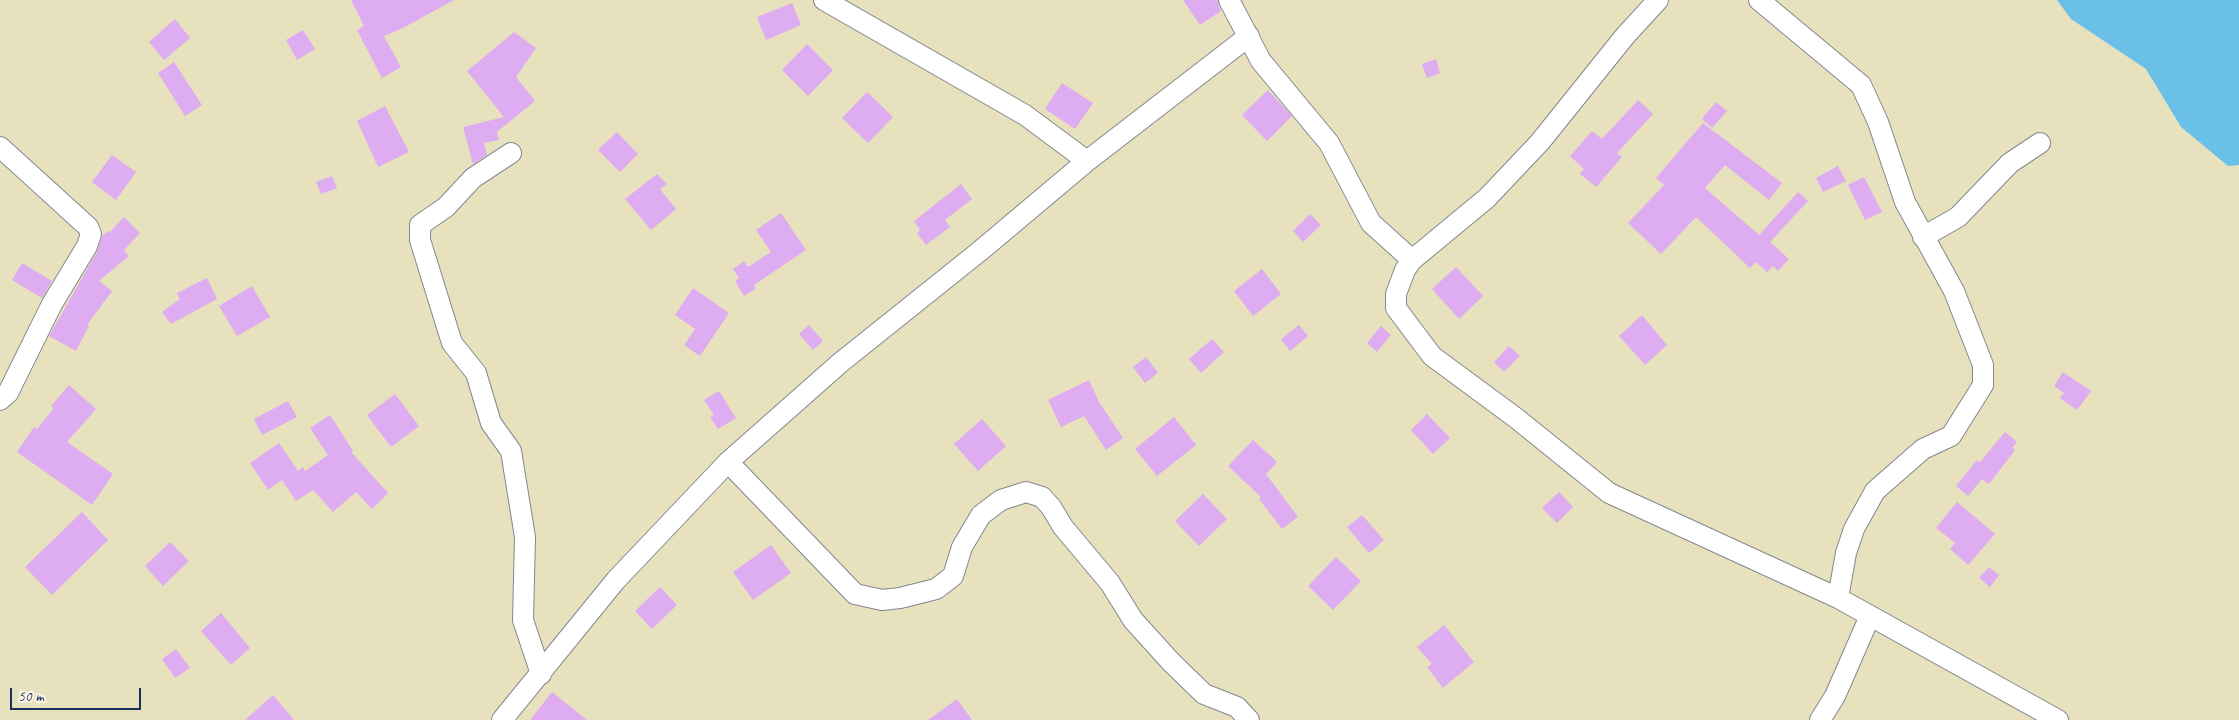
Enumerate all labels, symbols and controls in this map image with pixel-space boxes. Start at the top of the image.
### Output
scale bar [12,678,144,710]
text: 50 m [18,687,44,706]

